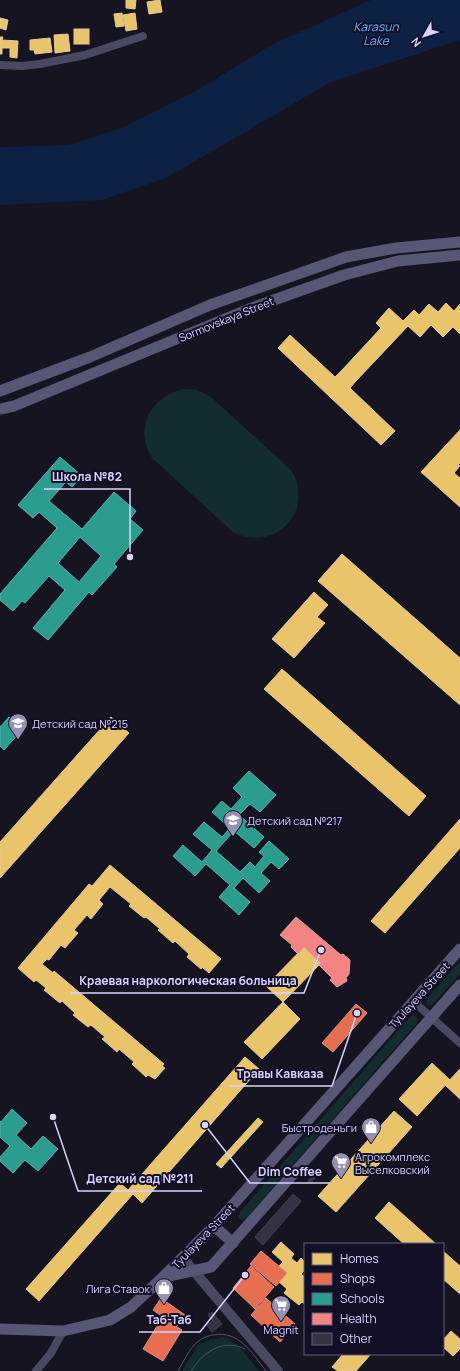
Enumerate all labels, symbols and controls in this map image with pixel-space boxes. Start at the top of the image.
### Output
north arrow [404,16,444,56]
water label: Karasun Lake [353,18,399,49]
text: N [407,35,424,50]
street label: Sormovskaya Street [176,293,276,345]
callout: Школа №82 [44,465,130,489]
text: Школа №82 [52,468,122,485]
school or university icon: Детский сад №215 [7,712,29,740]
place label: Детский сад №215 [32,716,128,731]
school or university icon: Детский сад №217 [222,809,244,837]
place label: Детский сад №217 [247,813,342,828]
street label: Tyulayeva Street [385,959,453,1031]
callout: Краевая наркологическая больница [71,969,304,993]
text: Краевая наркологическая больница [79,972,297,989]
callout: Травы Кавказа [229,1062,332,1086]
text: Травы Кавказа [237,1065,324,1082]
shop icon: Быстроденьги [360,1116,382,1144]
place label: Быстроденьги [282,1120,357,1135]
place label: Агрокомплекс Выселковский [355,1149,430,1177]
supermarket icon: Агрокомплекс Выселковский [330,1151,352,1179]
callout: Dim Coffee [250,1159,330,1183]
text: Dim Coffee [258,1163,322,1180]
callout: Детский сад №211 [78,1167,202,1191]
text: Детский сад №211 [86,1170,194,1187]
street label: Tyulayeva Street [168,1201,238,1271]
legend [304,1243,444,1355]
text: Homes [340,1250,379,1267]
text: Shops [340,1270,375,1287]
shop icon: Лига Ставок [153,1277,175,1305]
place label: Лига Ставок [86,1281,151,1296]
text: Schools [340,1290,384,1307]
supermarket icon: Magnit [270,1294,292,1322]
callout: Таб-Таб [139,1308,200,1332]
text: Health [340,1310,377,1327]
text: Таб-Таб [146,1311,192,1328]
place label: Magnit [263,1322,299,1337]
text: Other [340,1330,373,1347]

